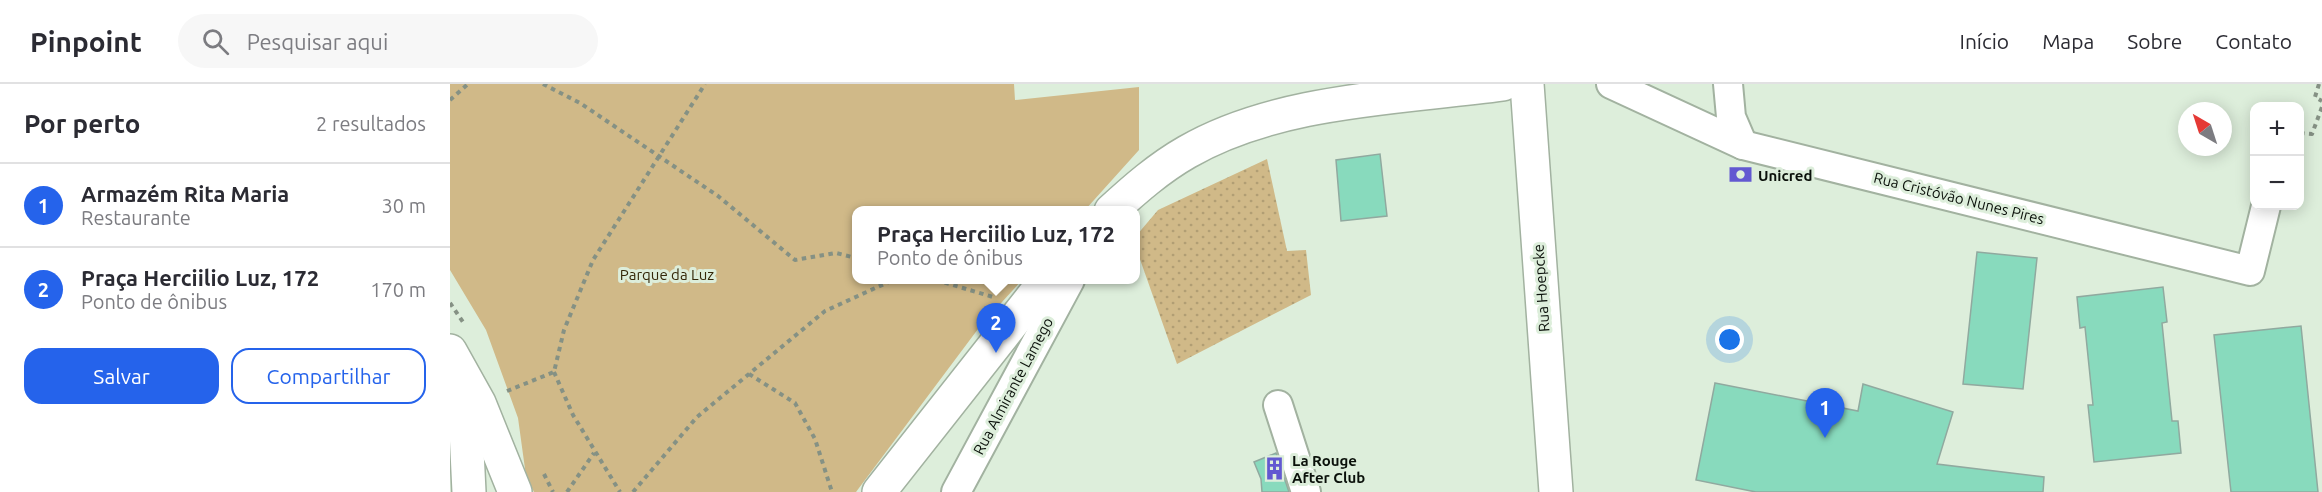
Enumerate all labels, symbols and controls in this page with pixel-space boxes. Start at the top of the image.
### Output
search box [178,14,598,68]
icon: search [199,25,232,58]
text: Pinpoint [30,26,142,57]
text: Pesquisar aqui [247,29,388,54]
text: Início [1960,29,2009,53]
text: Mapa [2042,29,2094,53]
text: Sobre [2127,29,2182,53]
text: Contato [2215,29,2292,53]
north arrow [2178,102,2232,156]
map controls [2250,102,2304,210]
button: + [2250,102,2304,156]
text: Por perto [24,109,140,138]
text: 2 resultados [316,112,426,135]
button: − [2250,156,2304,210]
bank icon: Unicred [1727,162,1753,188]
place label: Unicred [1758,167,1813,184]
street label: Rua Cristóvão Nunes Pires [1872,169,2046,227]
text: Armazém Rita Maria [81,181,289,206]
text: 1 [38,194,49,217]
text: 30 m [382,194,426,217]
text: Restaurante [81,206,191,229]
popup [852,206,1140,284]
text: Praça Herciilio Luz, 172 [877,221,1115,246]
street label: Rua Hoepcke [1529,244,1553,332]
text: Ponto de ônibus [877,246,1023,269]
text: Praça Herciilio Luz, 172 [81,265,319,290]
park label: Parque da Luz [620,266,714,283]
text: 2 [38,278,49,301]
text: 170 m [370,278,426,301]
text: Ponto de ônibus [81,290,227,313]
pin: 2 [976,304,1016,353]
street label: Rua Almirante Lamego [970,315,1056,457]
your location [1715,325,1744,354]
button: Salvar [24,348,219,404]
button: Compartilhar [231,348,426,404]
pin: 1 [1806,388,1844,438]
place label: La Rouge After Club [1292,452,1365,486]
building icon: La Rouge After Club [1261,456,1287,482]

